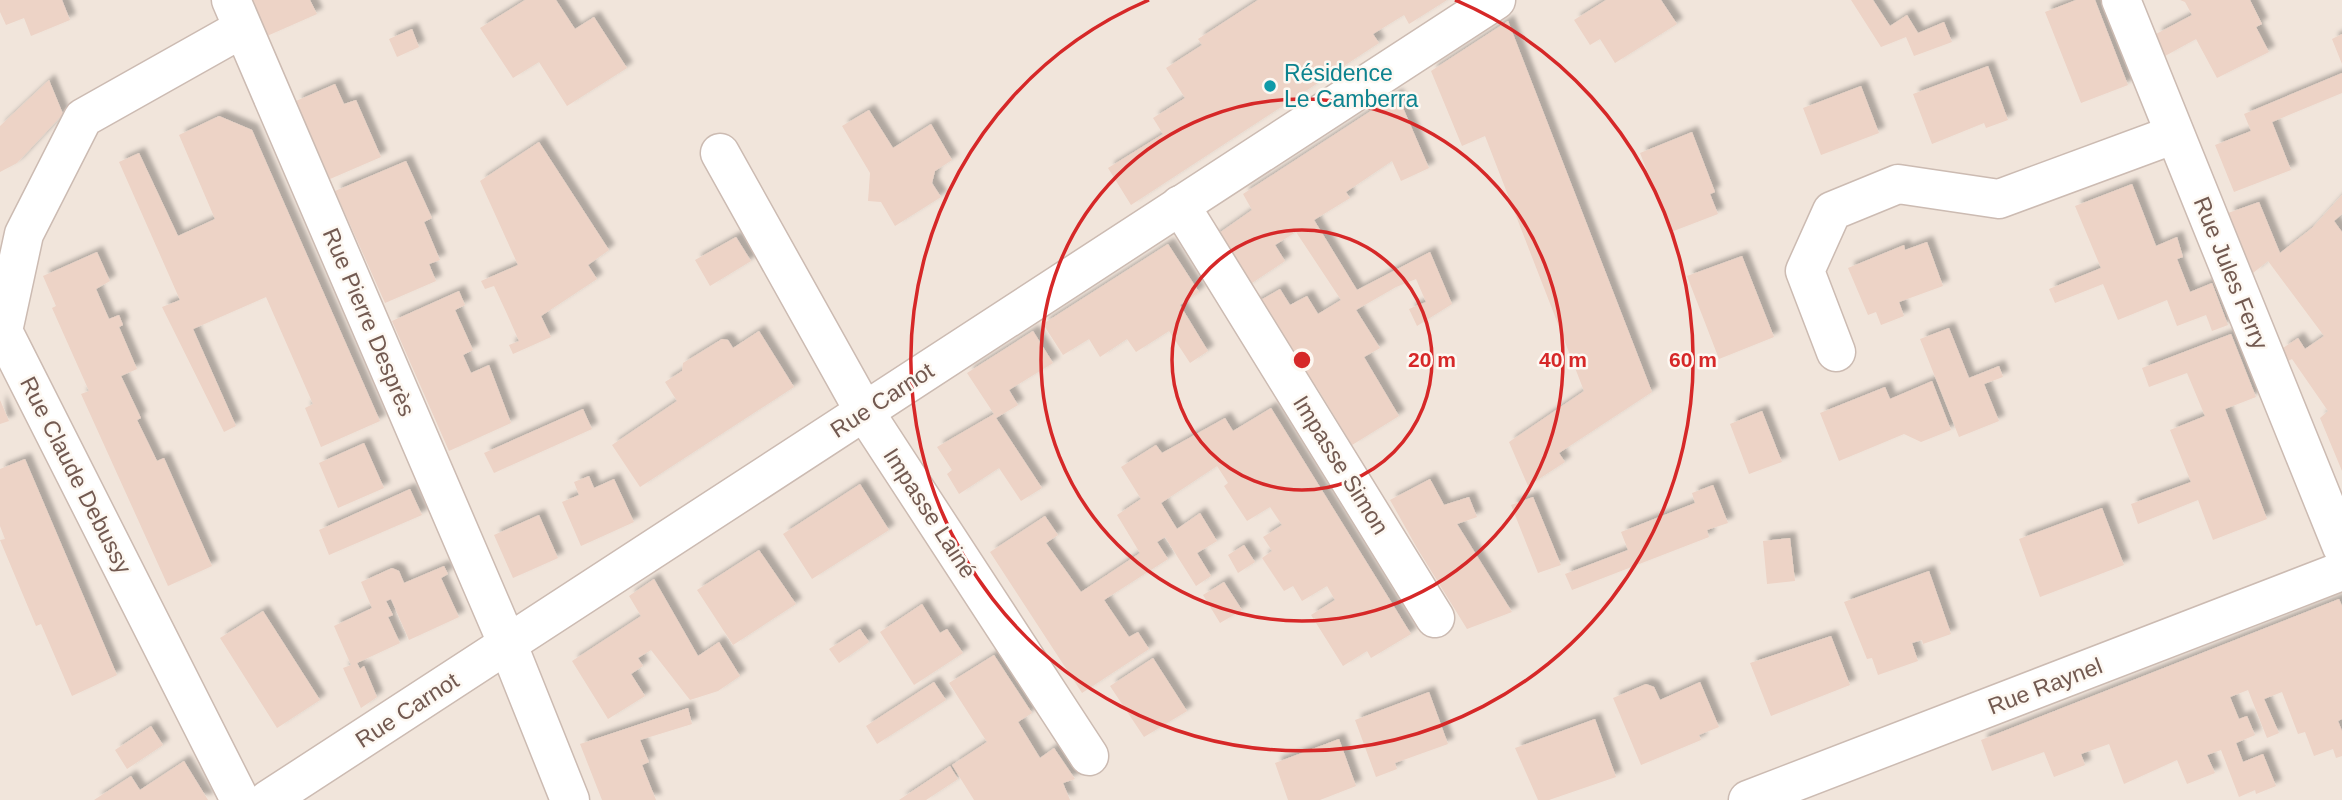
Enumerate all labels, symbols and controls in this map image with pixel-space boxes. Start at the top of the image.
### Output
place label: Résidence Le Camberra [1284,60,1418,112]
marker: Résidence Le Camberra [1262,78,1278,94]
street label: Rue Jules Ferry [2189,193,2274,354]
street label: Rue Pierre Desprès [318,224,420,420]
centre of rings [1290,348,1314,372]
text: 20 m [1408,348,1456,371]
text: 40 m [1539,348,1587,371]
text: 60 m [1669,348,1717,371]
street label: Rue Carnot [826,357,939,443]
street label: Rue Claude Debussy [15,372,137,578]
street label: Impasse Simon [1288,391,1394,539]
street label: Impasse Lainé [878,443,982,583]
street label: Rue Raynel [1984,652,2106,720]
street label: Rue Carnot [351,667,464,753]

